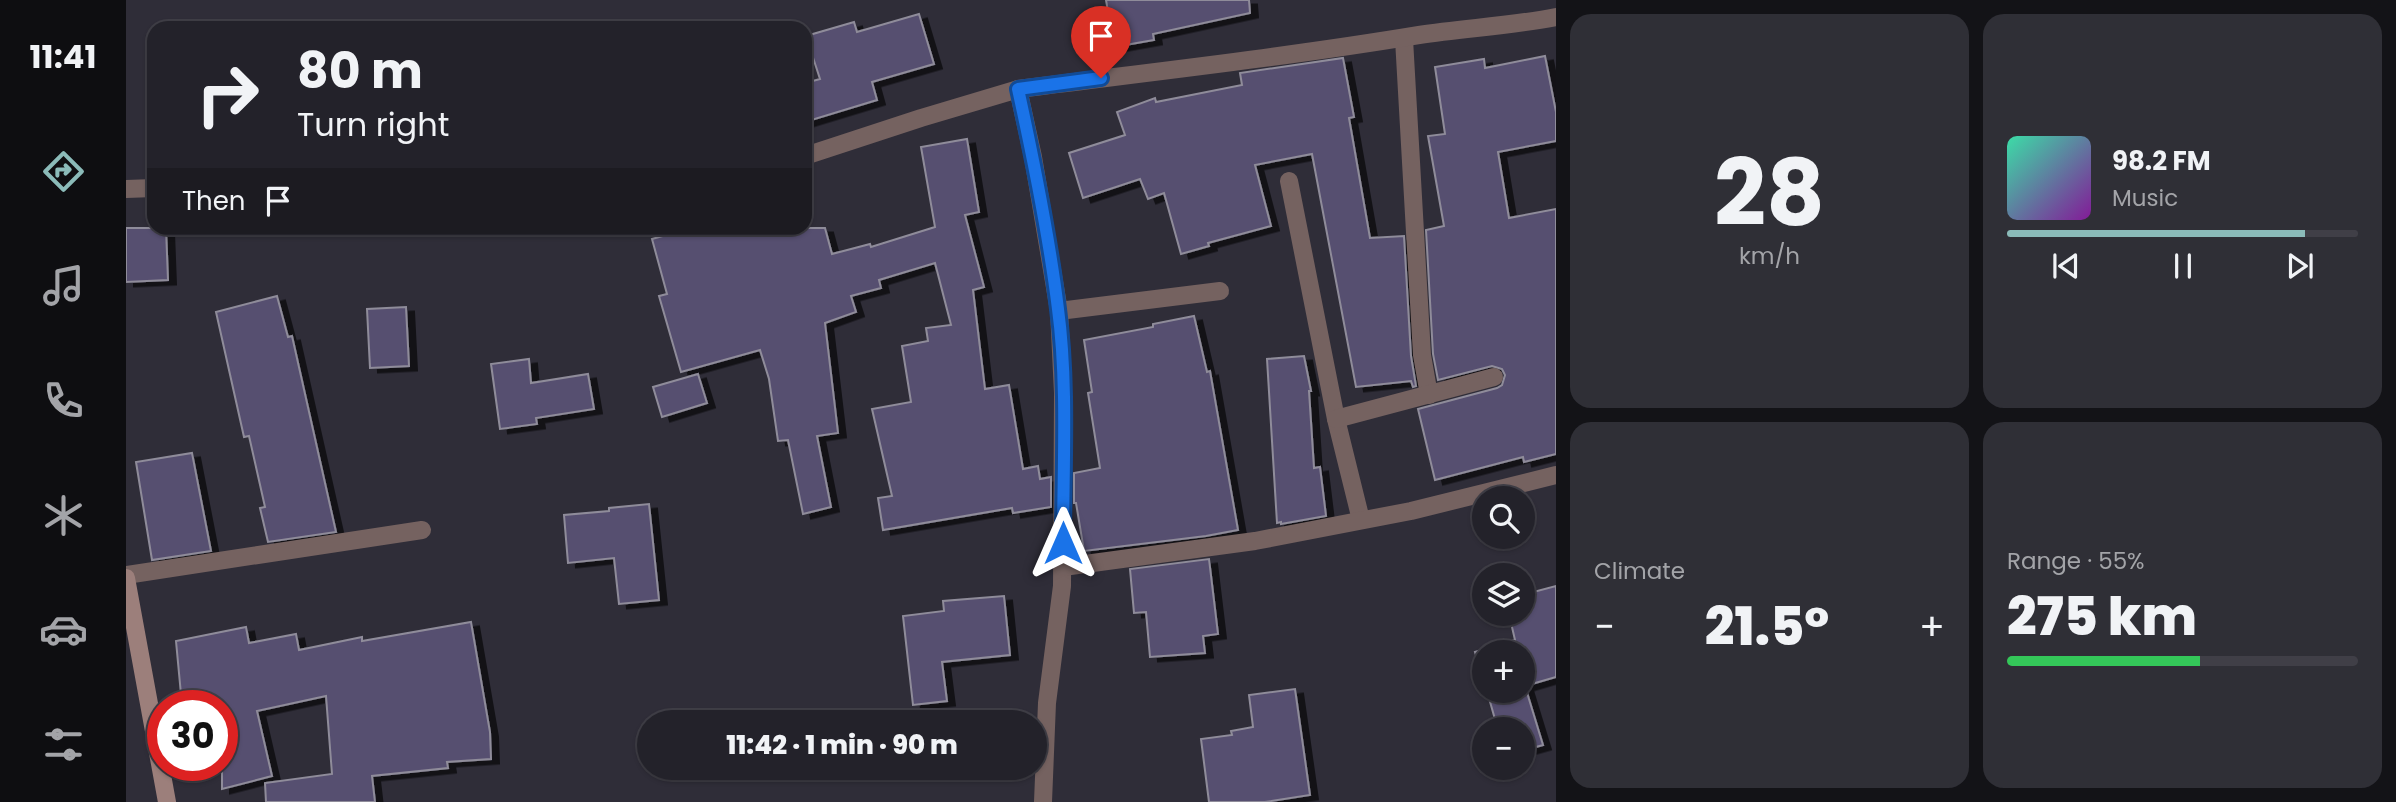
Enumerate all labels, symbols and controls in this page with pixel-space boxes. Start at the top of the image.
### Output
pin [1071,6,1131,78]
icon: arrive [1082,17,1120,55]
text: 11:41 [30,34,96,79]
text: 80 m [297,37,423,105]
icon: right [182,49,273,140]
text: Turn right [297,102,449,147]
text: 28 [1714,129,1825,257]
text: 98.2 FM [2112,143,2211,179]
icon: directions [39,147,88,196]
icon: arrive [259,182,297,220]
text: Music [2112,182,2178,214]
text: Then [182,183,245,219]
text: km/h [1739,240,1800,272]
icon: previous [2047,247,2085,285]
icon: pause [2164,247,2202,285]
icon: next [2281,247,2319,285]
icon: music [39,261,88,310]
icon: phone [39,376,88,425]
map controls [1472,486,1535,780]
button: search [1472,486,1535,549]
icon: climate [39,491,88,540]
position arrow [1026,506,1100,580]
text: Range · 55% [2007,545,2145,577]
text: Climate [1594,555,1685,587]
button: layers [1472,563,1535,626]
text: 275 km [2007,580,2197,653]
text: 21.5° [1705,590,1829,663]
text: − [1594,600,1615,653]
text: + [1919,600,1945,653]
icon: car [39,605,88,654]
button: + [1472,640,1535,703]
speed limit sign: 30 [147,690,238,781]
button: − [1472,717,1535,780]
icon: filters [39,720,88,769]
text: 11:42 · 1 min · 90 m [726,727,958,763]

